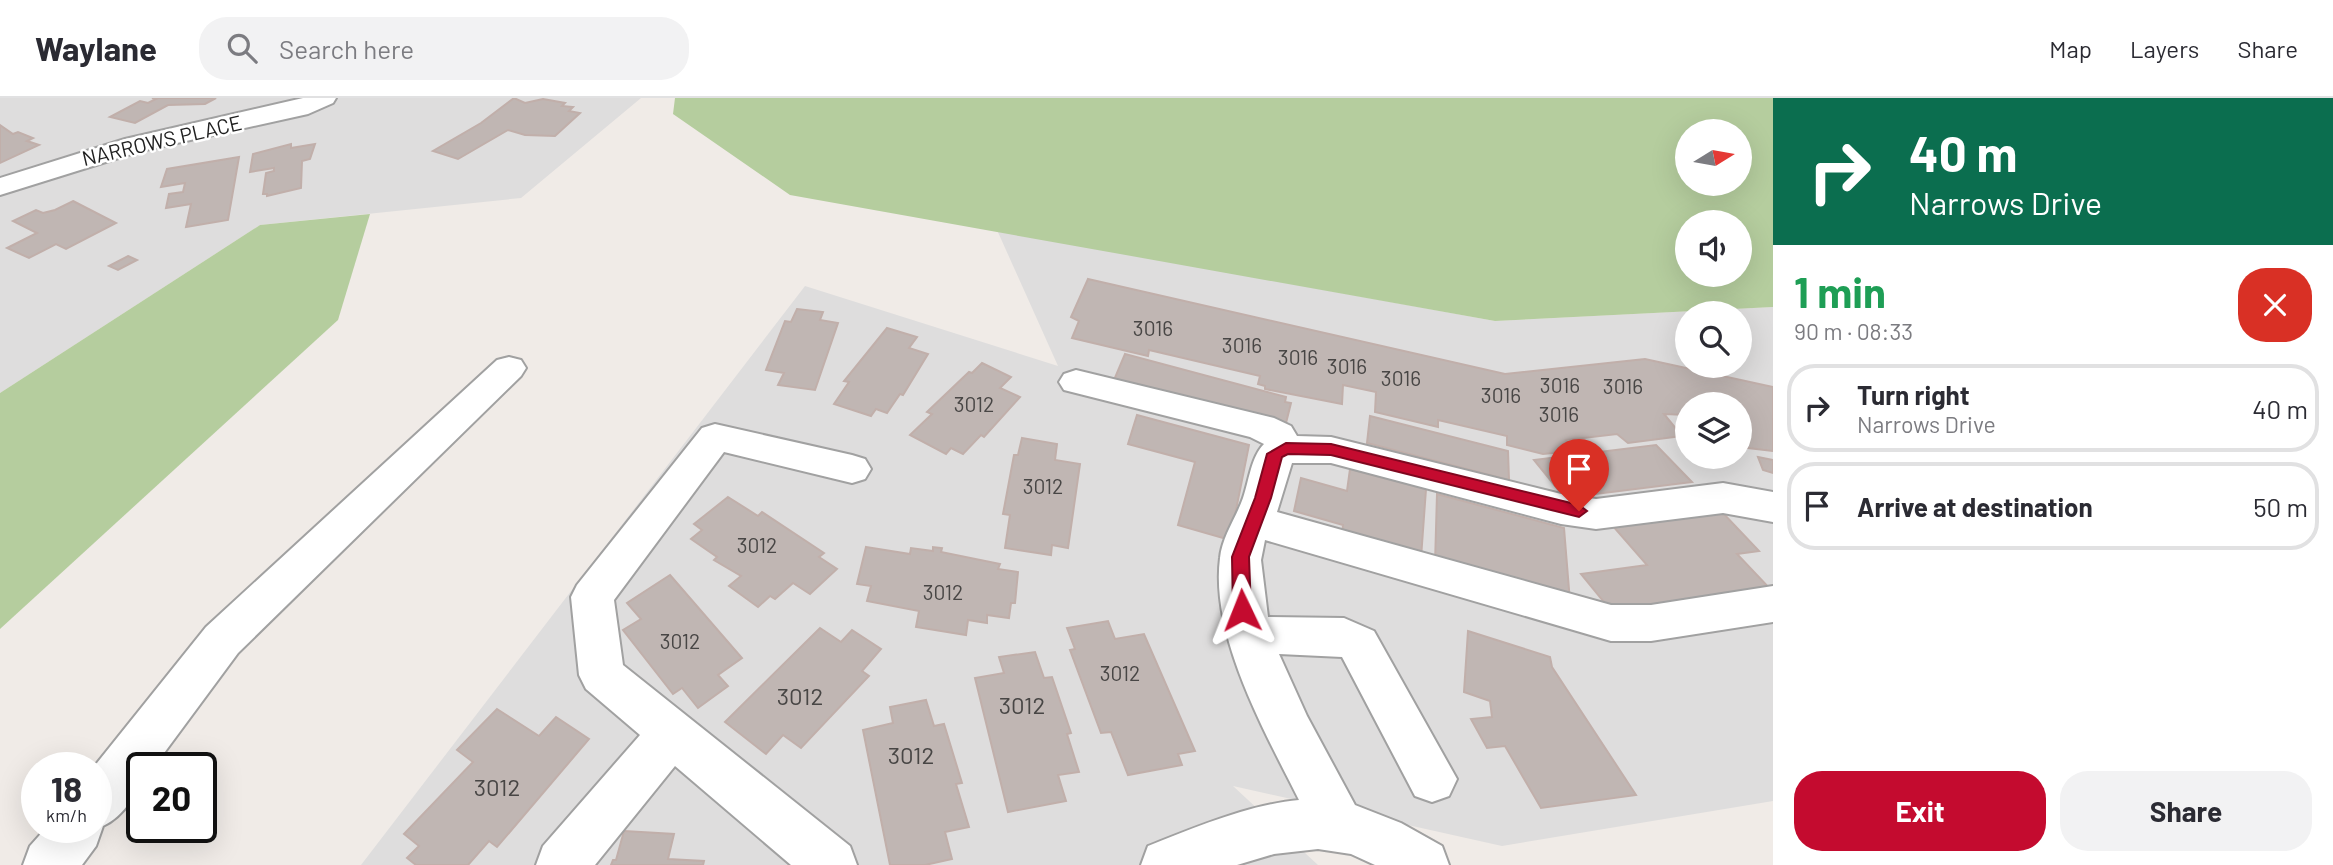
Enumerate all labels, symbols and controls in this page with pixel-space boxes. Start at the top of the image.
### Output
search box [199,17,689,80]
text: Waylane [35,28,157,68]
icon: search [223,29,261,67]
text: Search here [279,33,414,64]
text: Map [2049,34,2092,63]
text: Layers [2130,34,2199,63]
text: Share [2237,34,2298,63]
street label: NARROWS PLACE [79,109,244,170]
north arrow [1675,119,1752,196]
map controls [1675,119,1752,469]
text: 40 m [1909,123,2017,182]
icon: right [1794,126,1885,217]
text: Narrows Drive [1909,183,2102,221]
button: sound [1675,210,1752,287]
text: 1 min [1794,266,1886,316]
button: close [2238,268,2312,342]
button: search [1675,301,1752,378]
house number: 3016 [1133,315,1173,340]
text: 90 m · 08:33 [1794,317,1913,345]
house number: 3016 [1222,332,1262,357]
house number: 3016 [1278,344,1318,369]
house number: 3016 [1327,353,1367,378]
house number: 3016 [1381,365,1421,390]
house number: 3016 [1540,372,1580,397]
house number: 3016 [1603,373,1643,398]
text: Turn right [1857,379,1970,410]
house number: 3016 [1481,382,1521,407]
icon: right [1798,389,1836,427]
house number: 3012 [954,391,994,416]
button: layers [1675,392,1752,469]
text: 40 m [2252,393,2308,424]
house number: 3016 [1539,401,1579,426]
text: Narrows Drive [1857,410,1996,438]
pin [1549,439,1609,511]
icon: arrive [1560,450,1598,488]
house number: 3012 [1023,473,1063,498]
icon: arrive [1798,487,1836,525]
text: Arrive at destination [1857,491,2093,522]
text: 50 m [2253,491,2308,522]
house number: 3012 [737,532,777,557]
position arrow [1205,573,1279,647]
house number: 3012 [923,579,963,604]
house number: 3012 [660,628,700,653]
house number: 3012 [1100,660,1140,685]
house number: 3012 [777,681,823,710]
house number: 3012 [999,690,1045,719]
house number: 3012 [888,740,934,769]
speed limit sign: 20 [126,752,217,843]
text: 18 [51,767,82,809]
button: Exit [1794,771,2046,851]
button: Share [2060,771,2312,851]
house number: 3012 [474,772,520,801]
text: km/h [46,804,87,826]

